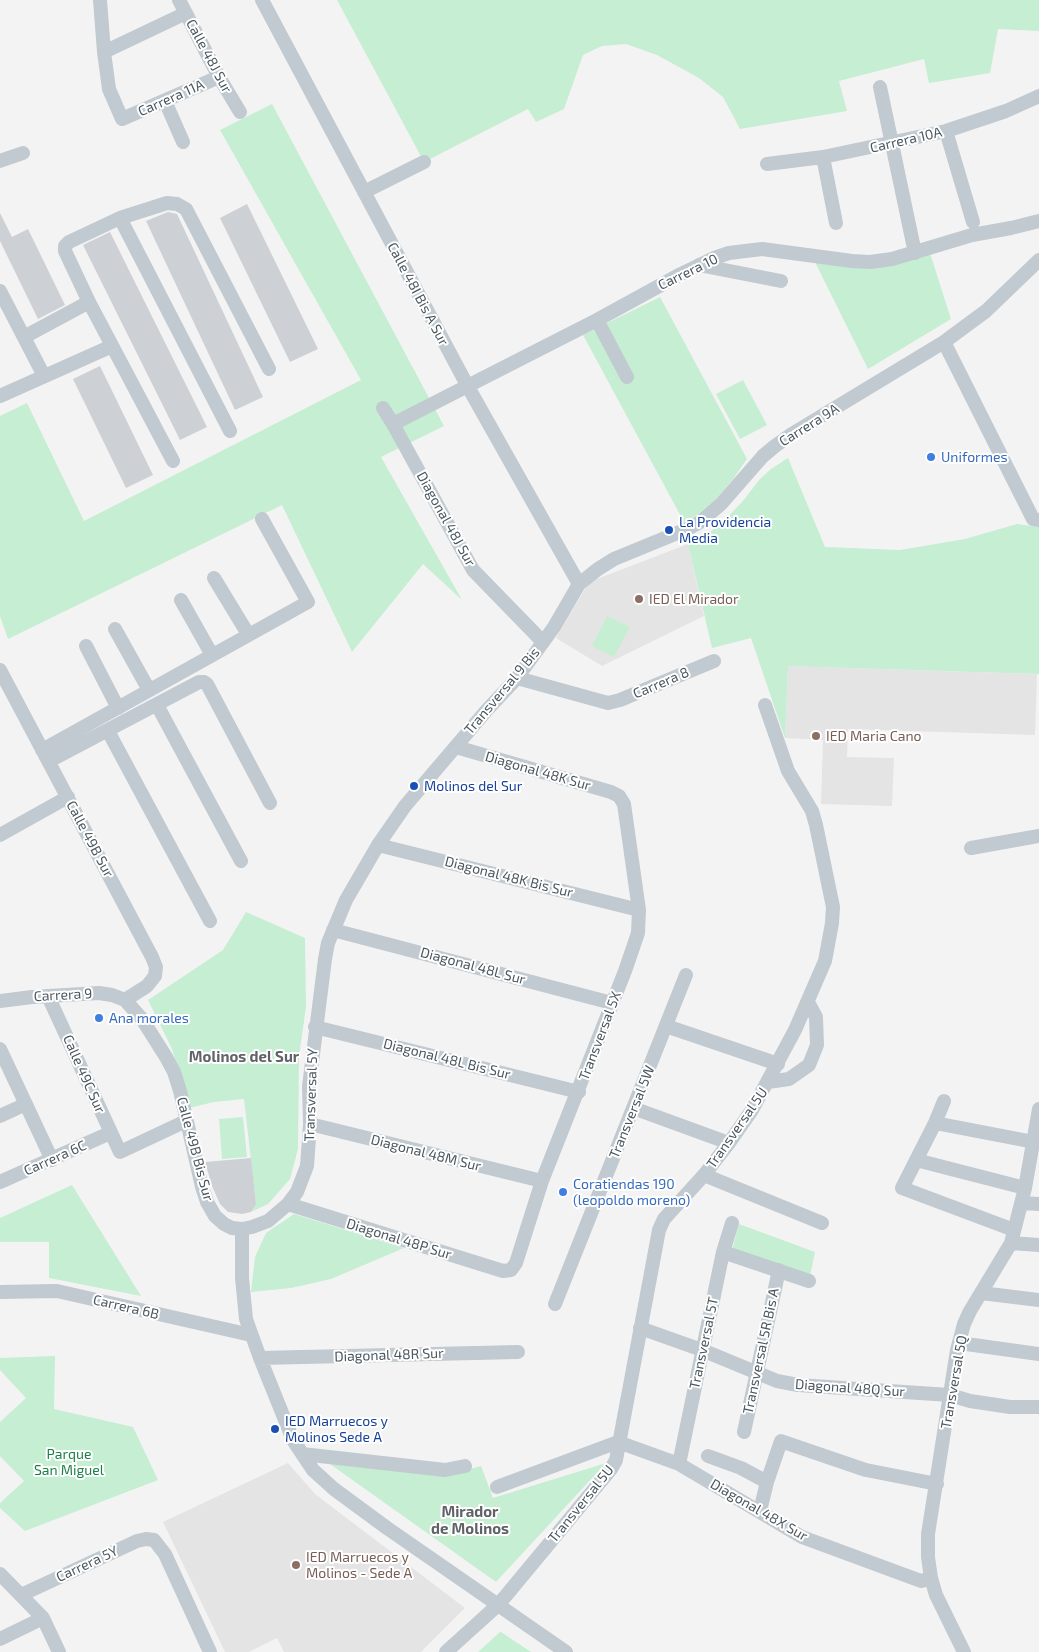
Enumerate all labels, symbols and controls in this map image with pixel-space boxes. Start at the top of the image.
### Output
street label: Calle 48J Sur [183,16,235,96]
street label: Carrera 11A [135,76,207,120]
street label: Carrera 10A [868,124,944,156]
street label: Calle 48I Bis A Sur [384,240,452,348]
street label: Carrera 10 [655,250,721,294]
street label: Carrera 9A [776,400,842,450]
place label: Uniformes [941,449,1008,465]
marker: Uniformes [925,451,937,463]
street label: Diagonal 48J Sur [413,469,479,569]
place label: La Providencia Media [679,514,771,546]
marker: La Providencia Media [663,524,675,536]
place label: IED El Mirador [649,591,739,607]
marker: IED El Mirador [633,593,645,605]
street label: Transversal 9 Bis [461,644,543,738]
street label: Carrera 8 [630,664,692,702]
place label: IED Maria Cano [826,728,922,744]
marker: IED Maria Cano [810,730,822,742]
street label: Diagonal 48K Sur [483,748,593,794]
place label: Molinos del Sur [424,778,522,794]
marker: Molinos del Sur [408,780,420,792]
street label: Calle 49B Sur [63,798,117,880]
street label: Diagonal 48K Bis Sur [443,853,575,901]
street label: Diagonal 48L Sur [419,944,527,988]
street label: Carrera 9 [33,985,93,1005]
street label: Transversal 5X [575,989,625,1083]
place label: Ana morales [109,1010,189,1026]
marker: Ana morales [93,1012,105,1024]
street label: Calle 49C Sur [59,1032,109,1116]
street label: Diagonal 48L Bis Sur [382,1035,512,1083]
district label: Molinos del Sur [189,1048,299,1066]
street label: Transversal 5Y [301,1048,321,1142]
street label: Transversal 5W [606,1063,658,1161]
street label: Transversal 5U [703,1084,771,1172]
street label: Calle 49B Bis Sur [173,1095,217,1203]
street label: Diagonal 48M Sur [369,1131,483,1175]
street label: Carrera 6C [21,1137,89,1179]
place label: Coratiendas 190 (leopoldo moreno) [573,1176,690,1208]
marker: Coratiendas 190 (leopoldo moreno) [557,1186,569,1198]
street label: Diagonal 48P Sur [344,1215,454,1263]
street label: Transversal 5R Bis A [739,1287,783,1415]
street label: Carrera 6B [91,1291,161,1323]
street label: Transversal 5T [686,1296,722,1390]
street label: Transversal 5Q [938,1334,970,1430]
street label: Diagonal 48R Sur [334,1345,444,1365]
street label: Diagonal 48Q Sur [794,1376,906,1400]
place label: IED Marruecos y Molinos Sede A [285,1413,388,1445]
marker: IED Marruecos y Molinos Sede A [269,1423,281,1435]
park label: Parque San Miguel [34,1446,104,1478]
street label: Transversal 5U [545,1462,617,1546]
street label: Diagonal 48X Sur [707,1475,811,1545]
district label: Mirador de Molinos [431,1503,509,1538]
street label: Carrera 5Y [53,1542,121,1586]
place label: IED Marruecos y Molinos - Sede A [306,1549,412,1581]
marker: IED Marruecos y Molinos - Sede A [290,1559,302,1571]

